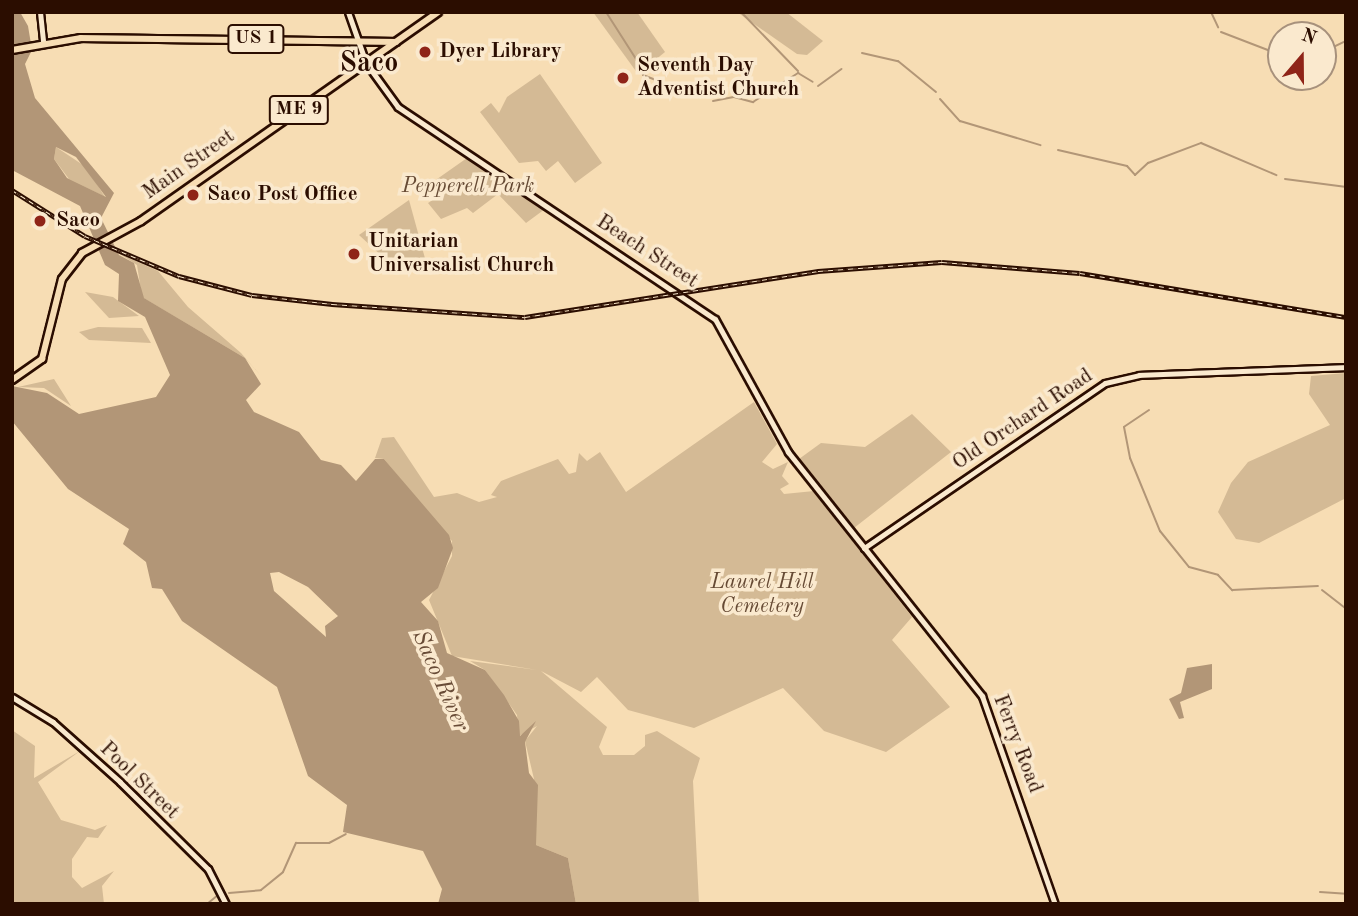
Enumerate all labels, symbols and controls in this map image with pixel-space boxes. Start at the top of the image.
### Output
north arrow [1267,21,1337,91]
road number: US 1 [226,23,286,54]
text: N [1299,26,1319,49]
place label: Dyer Library [439,39,562,65]
marker: Dyer Library [417,44,433,60]
district label: Saco [340,47,398,81]
place label: Seventh Day Adventist Church [637,53,799,103]
marker: Seventh Day Adventist Church [615,70,631,86]
road number: ME 9 [268,94,330,125]
street label: Main Street [138,124,240,206]
park label: Pepperell Park [402,174,534,200]
place label: Saco Post Office [207,182,358,208]
marker: Saco Post Office [185,187,201,203]
place label: Saco [56,208,100,234]
street label: Beach Street [591,210,703,294]
marker: Saco [30,211,50,231]
place label: Unitarian Universalist Church [368,229,554,279]
marker: Unitarian Universalist Church [346,246,362,262]
street label: Old Orchard Road [948,364,1098,476]
park label: Laurel Hill Cemetery [710,570,814,620]
water label: Saco River [405,626,475,736]
street label: Ferry Road [987,691,1047,797]
street label: Pool Street [94,737,184,825]

